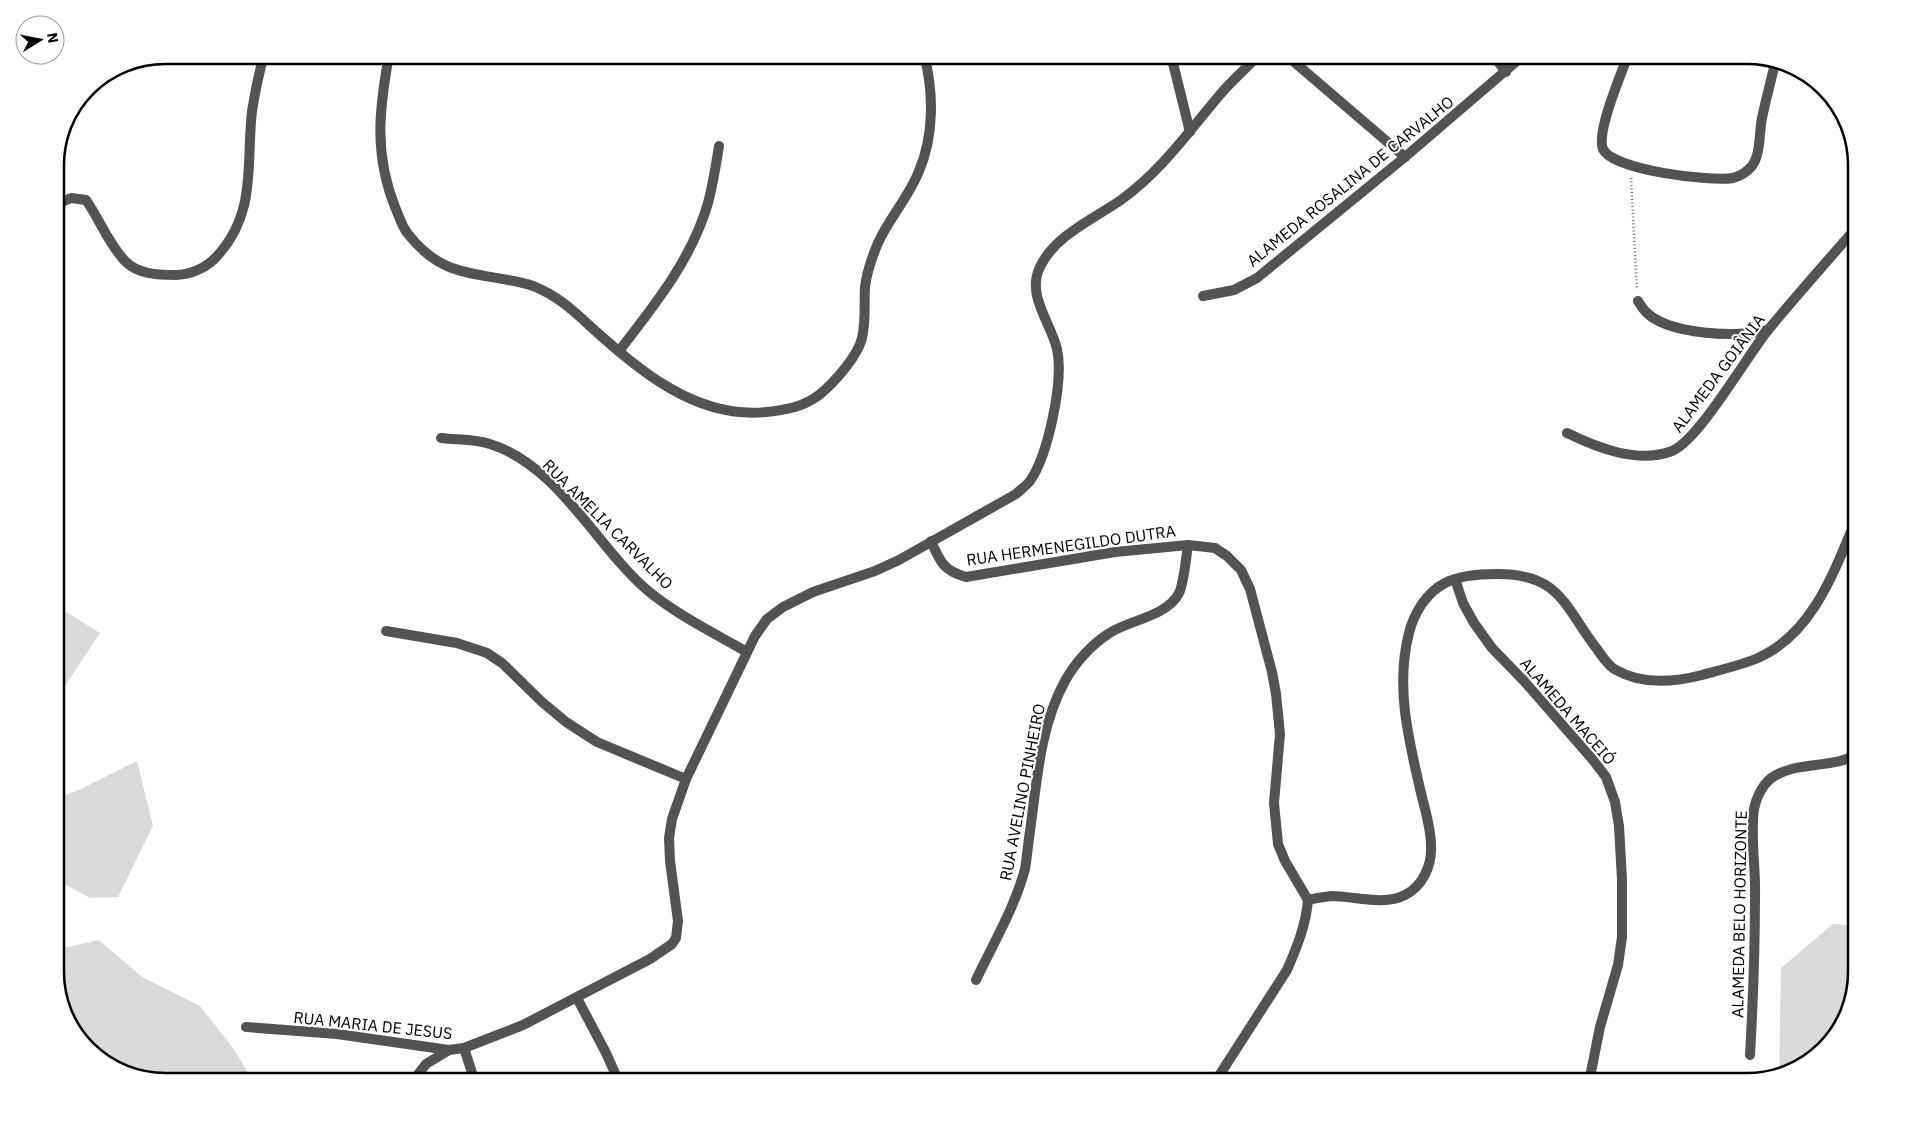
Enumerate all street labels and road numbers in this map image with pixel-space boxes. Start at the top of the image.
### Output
street label: ALAMEDA ROSALINA DE CARVALHO [1243,91,1457,271]
street label: ALAMEDA GOIÂNIA [1667,310,1769,436]
street label: RUA AMELIA CARVALHO [539,455,677,593]
street label: RUA HERMENEGILDO DUTRA [965,520,1177,570]
street label: ALAMEDA MACEIÓ [1516,653,1621,769]
street label: RUA AVELINO PINHEIRO [995,702,1049,882]
street label: ALAMEDA BELO HORIZONTE [1727,810,1751,1018]
street label: RUA MARIA DE JESUS [293,1007,453,1043]

